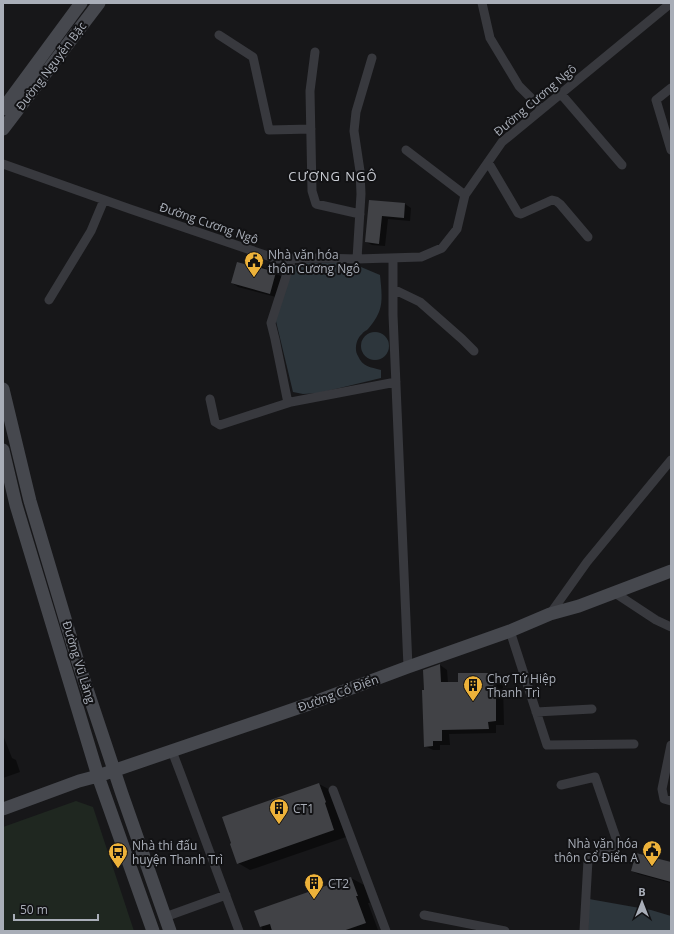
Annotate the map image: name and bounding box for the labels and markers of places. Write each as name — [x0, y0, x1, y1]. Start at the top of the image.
place label: Nhà văn hóa thôn Cương Ngô — [268, 246, 360, 277]
public building icon: Nhà văn hóa thôn Cương Ngô — [243, 250, 265, 278]
place label: Chợ Tứ Hiệp Thanh Trì — [487, 670, 556, 701]
building icon: Chợ Tứ Hiệp Thanh Trì — [462, 674, 484, 702]
building icon: CT1 — [268, 797, 290, 825]
place label: CT1 — [293, 800, 314, 817]
place label: Nhà văn hóa thôn Cổ Điển A — [554, 835, 638, 866]
place label: Nhà thi đấu huyện Thanh Trì — [132, 837, 223, 868]
public building icon: Nhà văn hóa thôn Cổ Điển A — [641, 839, 663, 867]
bus stop icon: Nhà thi đấu huyện Thanh Trì — [107, 841, 129, 869]
building icon: CT2 — [303, 872, 325, 900]
place label: CT2 — [328, 875, 349, 892]

